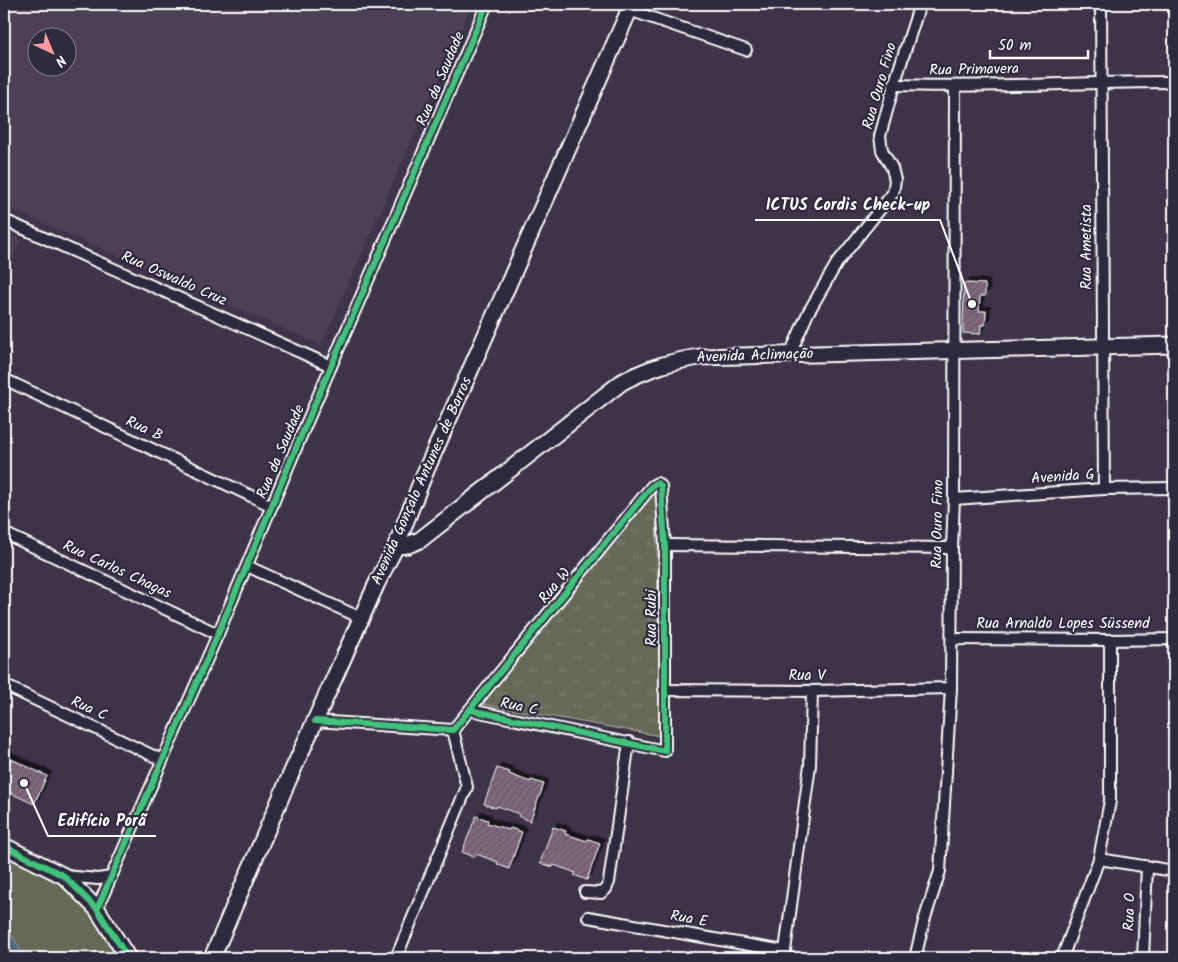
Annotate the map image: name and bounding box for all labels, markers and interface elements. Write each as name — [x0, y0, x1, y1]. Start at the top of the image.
north arrow — [28, 28, 78, 78]
street label: Rua da Saudade — [410, 28, 472, 130]
scale bar — [990, 28, 1088, 60]
text: 50 m — [998, 34, 1032, 58]
street label: Rua Ouro Fino — [856, 40, 904, 132]
text: N — [49, 50, 71, 72]
street label: Rua Primavera — [929, 57, 1019, 83]
callout: ICTUS Cordis Check-up — [755, 189, 940, 220]
text: ICTUS Cordis Check-up — [766, 193, 931, 218]
street label: Rua Ametista — [1075, 204, 1099, 290]
street label: Rua Oswaldo Cruz — [117, 245, 231, 313]
street label: Avenida Aclimação — [696, 342, 814, 370]
street label: Avenida Gonçalo Antunes de Barros — [365, 372, 479, 589]
street label: Rua da Saudade — [250, 401, 312, 503]
street label: Rua B — [121, 410, 167, 448]
street label: Avenida G — [1031, 463, 1095, 491]
street label: Rua Ouro Fino — [925, 479, 951, 569]
street label: Rua Carlos Chagas — [59, 534, 176, 606]
street label: Rua W — [533, 562, 577, 609]
street label: Rua Rubi — [640, 588, 664, 646]
street label: Rua Arnaldo Lopes Süssend — [976, 612, 1150, 636]
street label: Rua V — [788, 664, 827, 688]
street label: Rua C — [67, 690, 111, 728]
street label: Rua C — [498, 691, 540, 723]
callout: Edifício Porã — [48, 805, 156, 836]
text: Edifício Porã — [58, 809, 148, 834]
street label: Rua O — [1117, 892, 1143, 932]
street label: Rua E — [668, 904, 711, 934]

